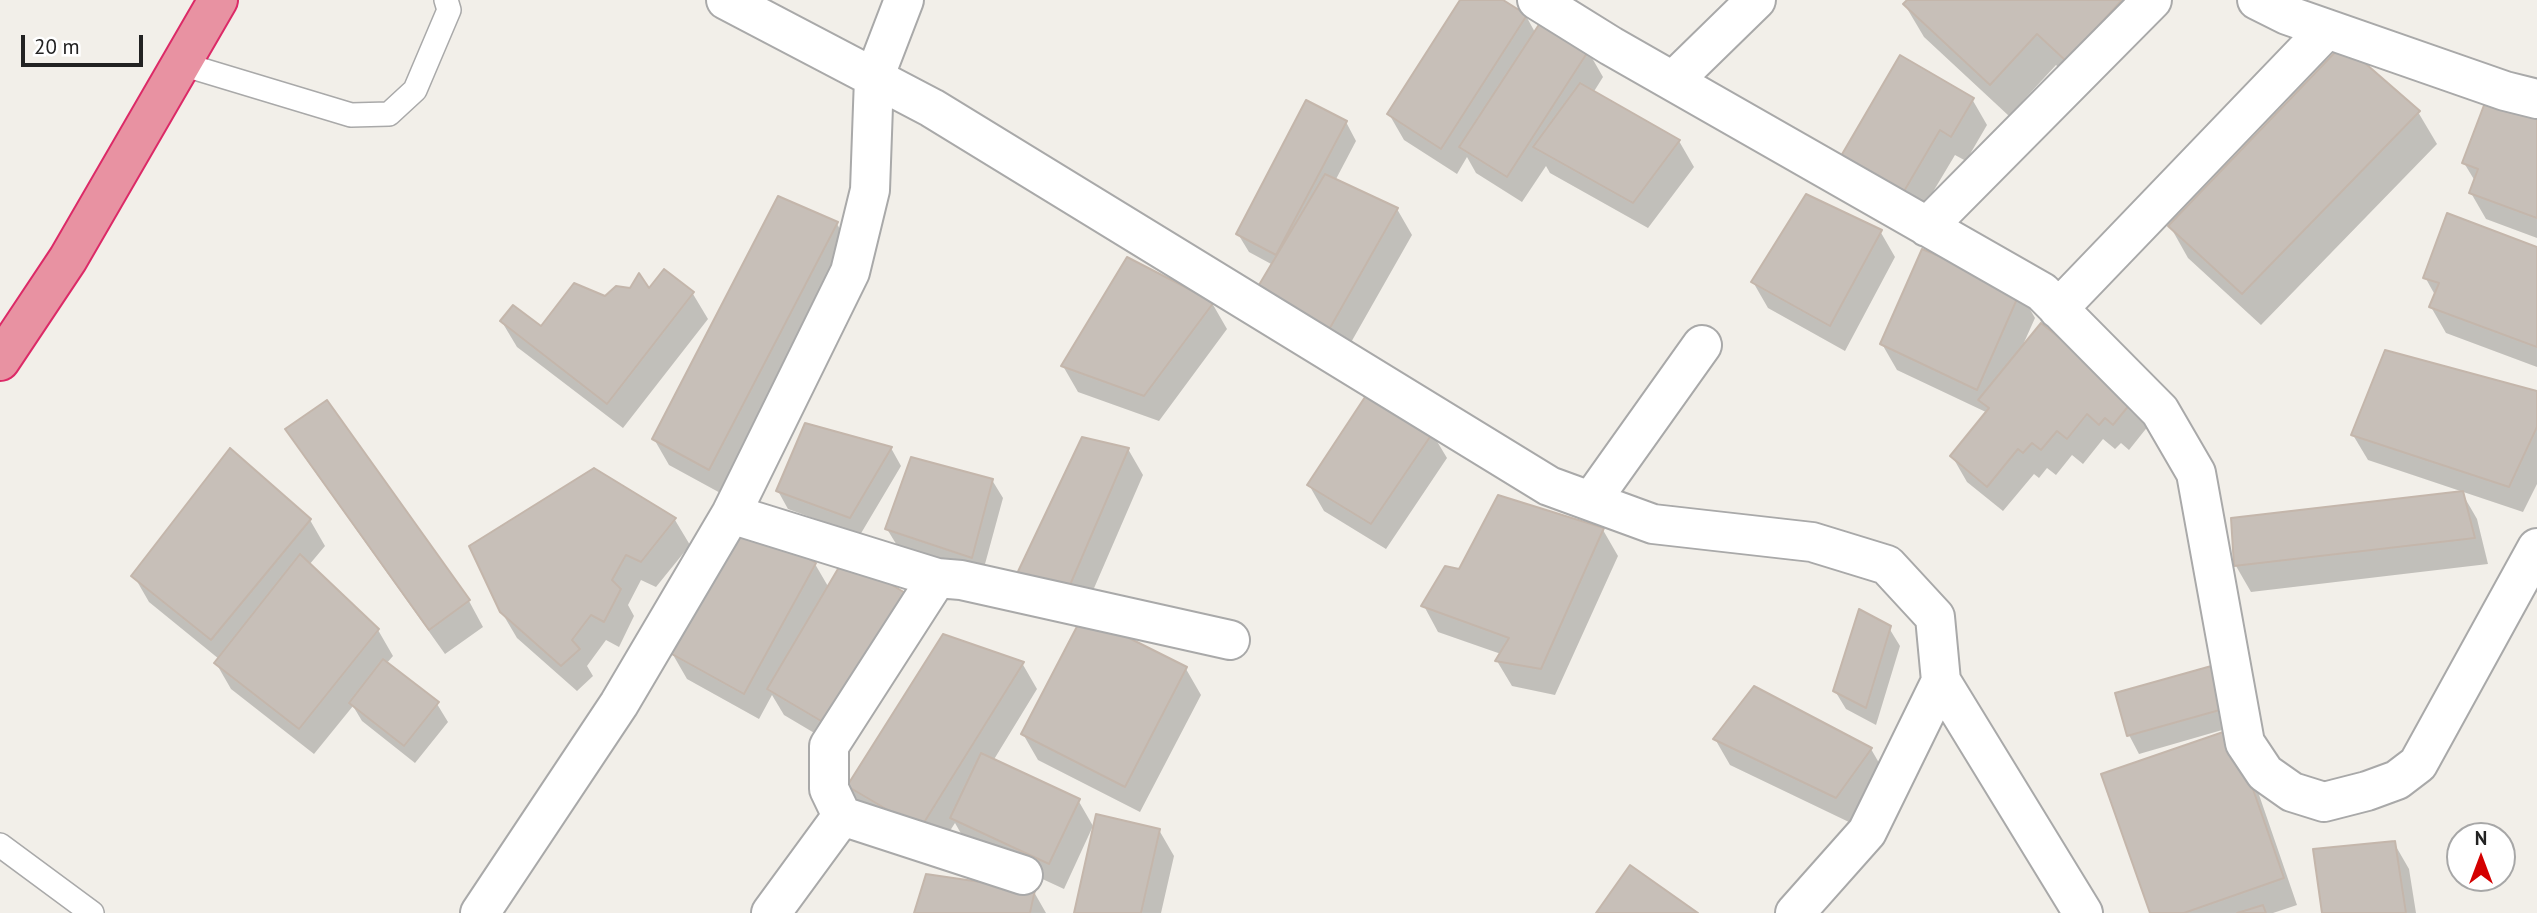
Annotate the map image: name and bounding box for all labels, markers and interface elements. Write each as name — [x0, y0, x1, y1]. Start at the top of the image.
scale bar — [24, 21, 147, 65]
text: 20 m — [34, 33, 80, 60]
north arrow — [2446, 822, 2516, 892]
text: N — [2475, 826, 2487, 850]

